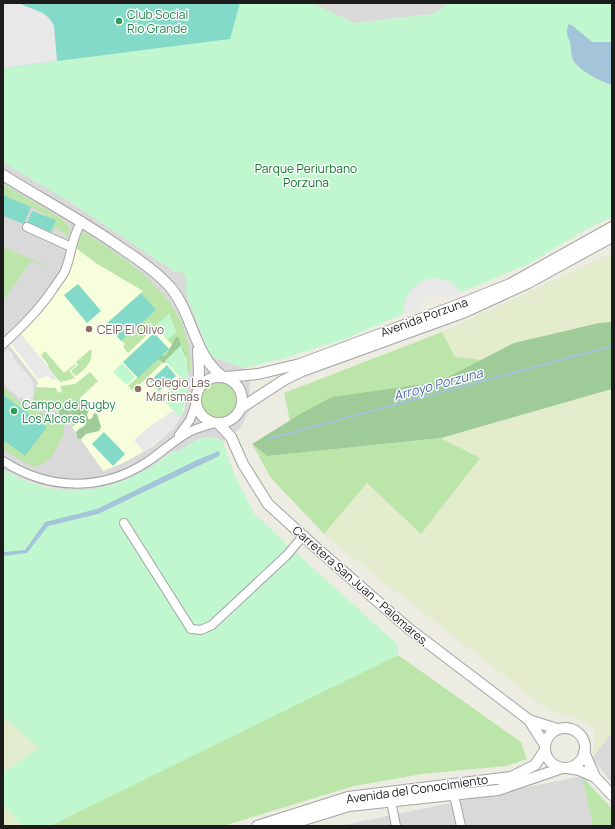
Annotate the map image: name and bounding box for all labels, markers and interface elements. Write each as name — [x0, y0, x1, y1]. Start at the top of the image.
place label: Club Social Rio Grande — [127, 6, 188, 37]
marker: Club Social Rio Grande — [114, 16, 124, 26]
park label: Parque Periurbano Porzuna — [255, 160, 357, 191]
street label: Avenida Porzuna — [378, 293, 470, 341]
place label: CEIP El Olivo — [97, 321, 164, 338]
marker: CEIP El Olivo — [84, 324, 94, 334]
water label: Arroyo Porzuna — [391, 363, 485, 405]
place label: Colegio Las Marismas — [146, 374, 210, 405]
marker: Colegio Las Marismas — [133, 384, 143, 394]
place label: Campo de Rugby Los Alcores — [22, 396, 116, 427]
marker: Campo de Rugby Los Alcores — [9, 406, 19, 416]
street label: Carretera San Juan - Palomares, — [289, 522, 433, 650]
street label: Avenida del Conocimiento — [345, 771, 489, 807]

